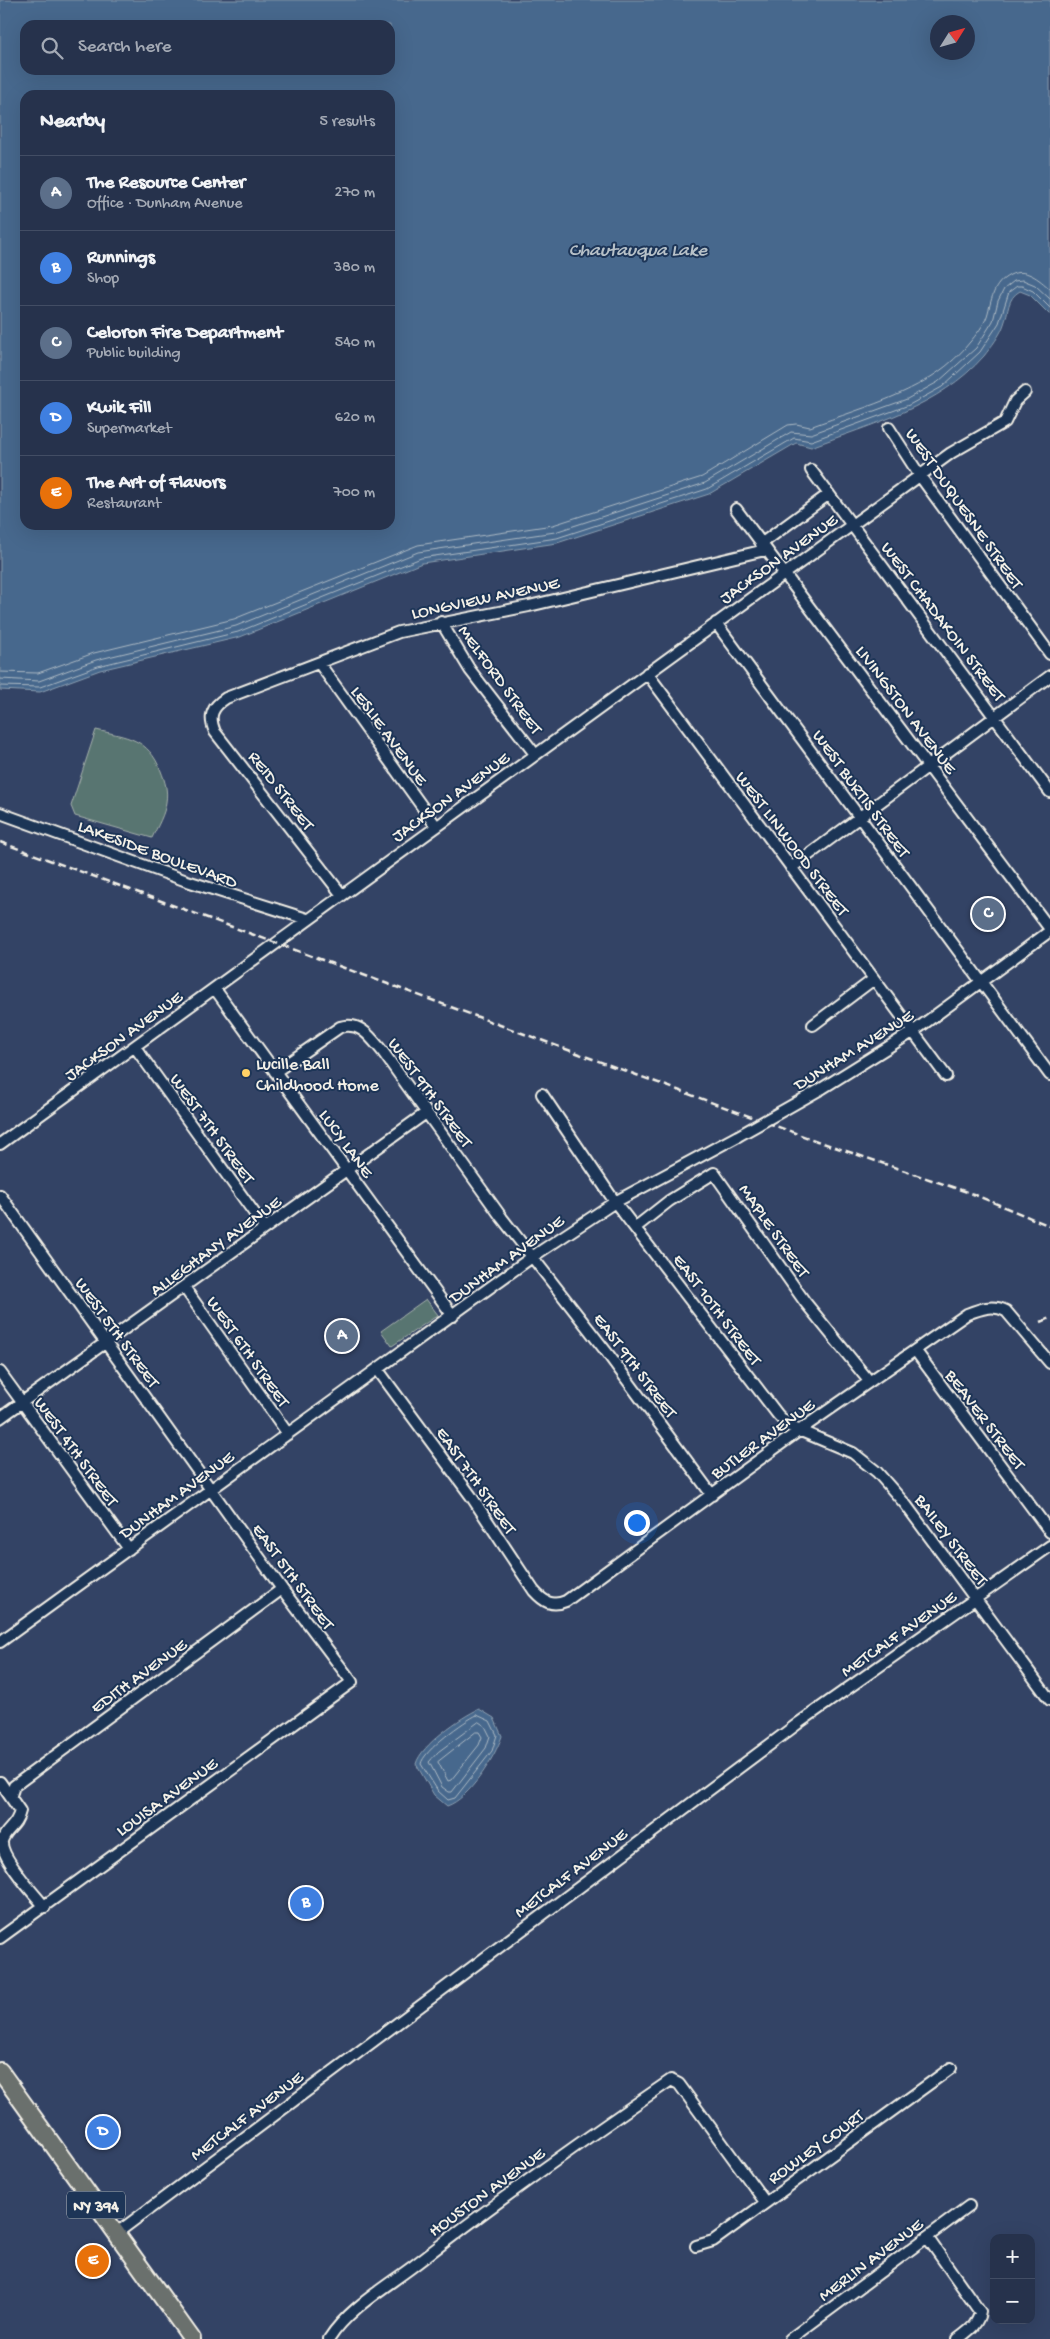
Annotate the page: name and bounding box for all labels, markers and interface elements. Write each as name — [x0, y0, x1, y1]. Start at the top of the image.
north arrow — [930, 15, 975, 60]
search box — [20, 20, 395, 75]
icon: search — [38, 34, 66, 62]
text: Search here — [78, 36, 172, 59]
text: Nearby — [40, 110, 105, 135]
text: 5 results — [320, 113, 375, 132]
text: The Resource Center — [87, 172, 245, 195]
text: A — [51, 184, 61, 203]
text: 270 m — [335, 184, 375, 203]
text: Office · Dunham Avenue — [87, 195, 242, 214]
water label: Chautauqua Lake — [569, 240, 708, 263]
text: Runnings — [87, 247, 155, 270]
text: B — [52, 259, 60, 278]
text: 380 m — [334, 259, 375, 278]
text: Shop — [87, 270, 119, 289]
text: Celoron Fire Department — [87, 322, 283, 345]
text: C — [52, 334, 60, 353]
text: 540 m — [335, 334, 375, 353]
text: Public building — [87, 345, 181, 364]
text: Kwik Fill — [87, 397, 152, 420]
text: D — [51, 409, 61, 428]
text: 620 m — [335, 409, 375, 428]
text: Supermarket — [87, 420, 172, 439]
street label: WEST DUQUESNE STREET — [899, 425, 1027, 595]
text: The Art of Flavors — [87, 472, 226, 495]
text: E — [51, 484, 61, 503]
text: 700 m — [333, 484, 375, 503]
text: Restaurant — [87, 495, 161, 514]
street label: JACKSON AVENUE — [717, 510, 843, 610]
street label: WEST CHADAKOIN STREET — [875, 539, 1009, 707]
street label: LONGVIEW AVENUE — [410, 573, 562, 625]
street label: MELFORD STREET — [452, 622, 546, 740]
street label: LIVINGSTON AVENUE — [850, 642, 961, 780]
street label: LESLIE AVENUE — [345, 683, 432, 791]
street label: WEST BURTIS STREET — [807, 726, 914, 863]
street label: REID STREET — [243, 748, 318, 836]
street label: JACKSON AVENUE — [389, 748, 515, 848]
street label: WEST LINWOOD STREET — [730, 768, 853, 922]
street label: LAKESIDE BOULEVARD — [75, 817, 240, 894]
pin: C — [972, 895, 1004, 933]
street label: JACKSON AVENUE — [62, 987, 188, 1087]
street label: DUNHAM AVENUE — [790, 1006, 919, 1097]
street label: WEST 9TH STREET — [382, 1034, 476, 1153]
place label: Lucille Ball Childhood Home — [256, 1055, 379, 1097]
marker: Lucille Ball Childhood Home — [240, 1067, 252, 1079]
street label: WEST 7TH STREET — [164, 1070, 259, 1189]
street label: LUCY LANE — [313, 1106, 377, 1183]
street label: MAPLE STREET — [733, 1181, 813, 1283]
street label: ALLEGHANY AVENUE — [147, 1192, 287, 1302]
street label: DUNHAM AVENUE — [445, 1211, 570, 1309]
street label: EAST 10TH STREET — [667, 1251, 765, 1371]
street label: WEST 5TH STREET — [69, 1274, 164, 1394]
street label: WEST 6TH STREET — [201, 1293, 294, 1413]
street label: EAST 9TH STREET — [588, 1310, 681, 1424]
pin: A — [326, 1317, 358, 1355]
street label: BEAVER STREET — [939, 1365, 1029, 1476]
street label: WEST 4TH STREET — [28, 1394, 122, 1512]
street label: BUTLER AVENUE — [707, 1395, 820, 1485]
street label: EAST 7TH STREET — [430, 1424, 520, 1540]
street label: DUNHAM AVENUE — [115, 1447, 240, 1545]
street label: BAILEY STREET — [908, 1490, 992, 1591]
your location — [624, 1510, 650, 1536]
street label: EAST 5TH STREET — [246, 1520, 338, 1636]
street label: METCALF AVENUE — [838, 1587, 962, 1683]
street label: EDITH AVENUE — [87, 1635, 192, 1719]
street label: LOUISA AVENUE — [113, 1754, 223, 1842]
street label: METCALF AVENUE — [511, 1824, 633, 1923]
pin: B — [290, 1884, 322, 1922]
street label: METCALF AVENUE — [187, 2067, 309, 2166]
street label: ROWLEY COURT — [764, 2106, 869, 2190]
pin: D — [87, 2113, 119, 2151]
street label: HOUSTON AVENUE — [425, 2143, 550, 2242]
road number: NY 394 — [67, 2192, 125, 2218]
street label: MERLIN AVENUE — [815, 2214, 928, 2307]
map controls — [990, 2234, 1035, 2324]
button: + — [990, 2234, 1035, 2279]
pin: E — [77, 2242, 109, 2280]
button: − — [990, 2279, 1035, 2324]

